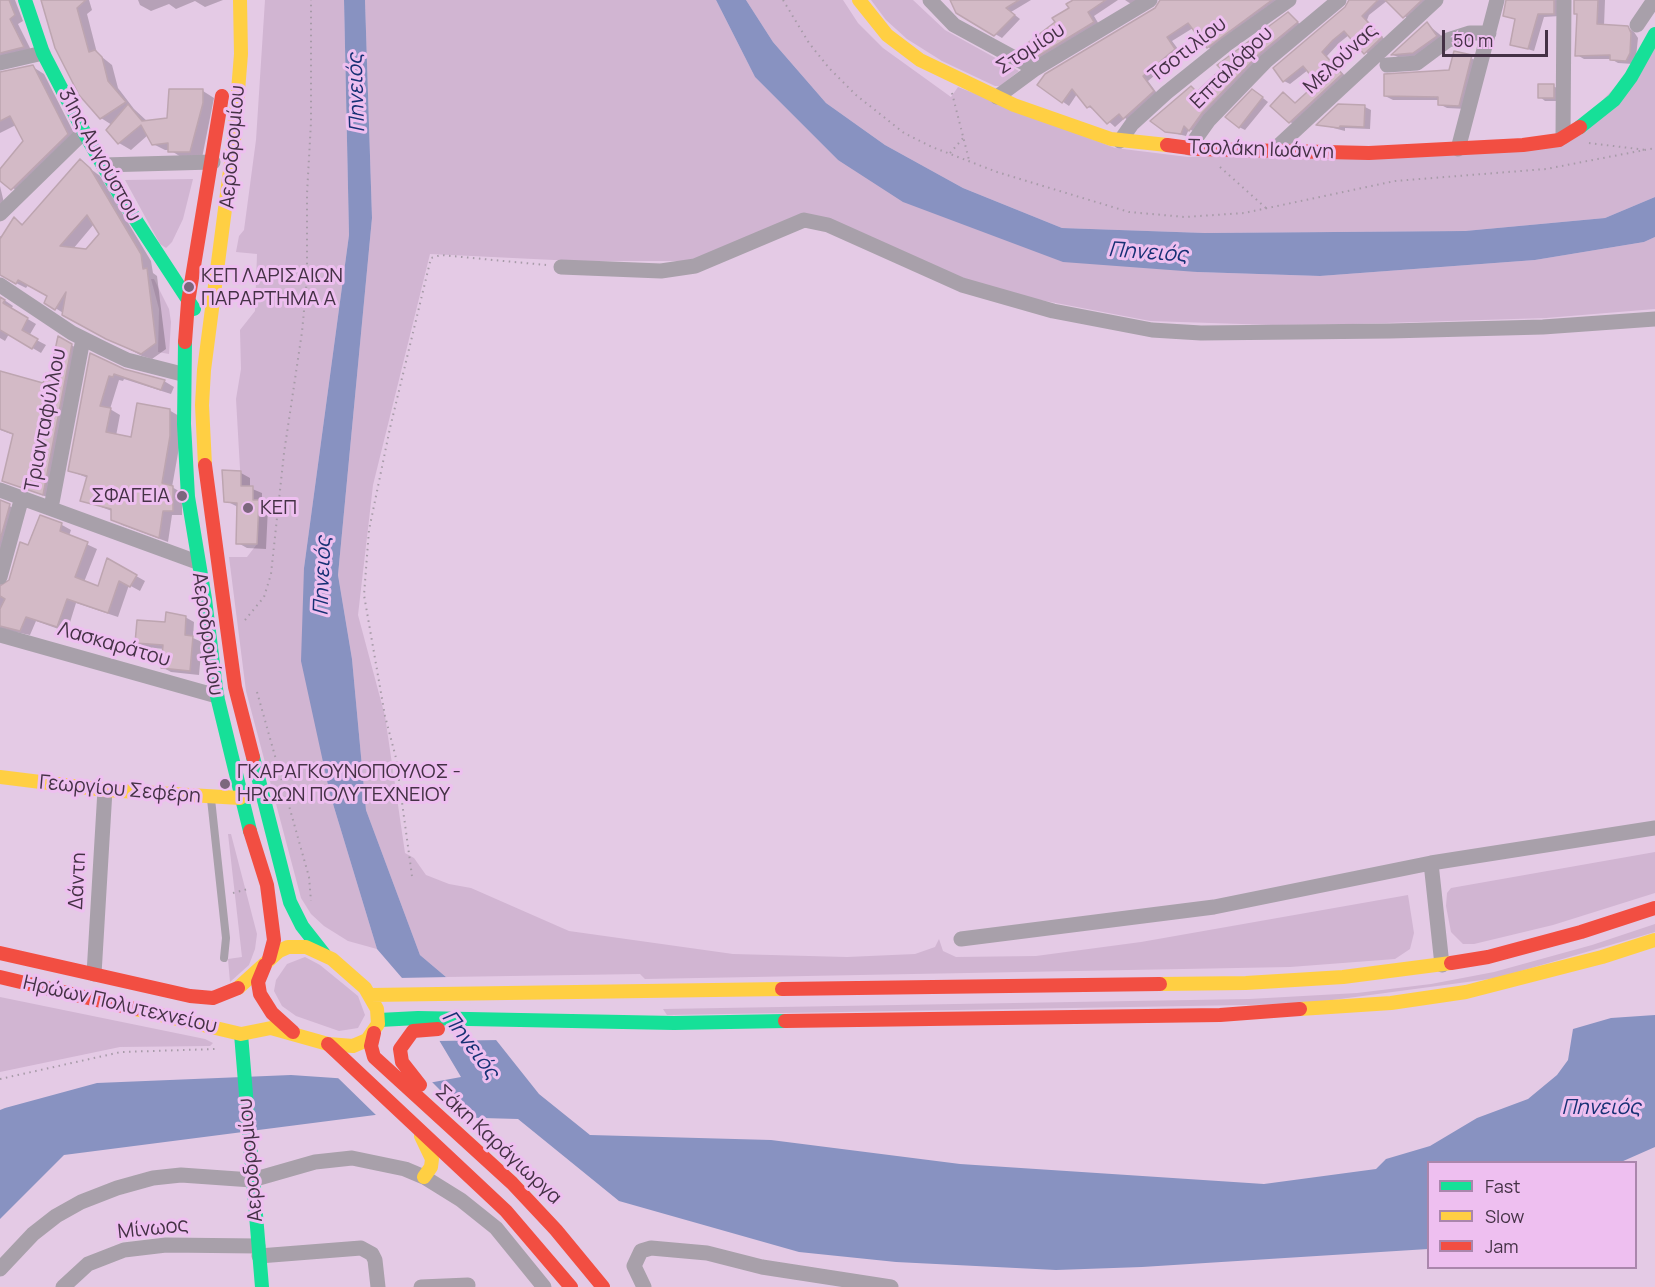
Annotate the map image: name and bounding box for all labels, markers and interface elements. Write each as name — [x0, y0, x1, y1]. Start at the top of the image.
street label: Τσοτιλίου — [1144, 12, 1232, 88]
street label: Στομίου — [992, 18, 1070, 80]
scale bar — [1445, 18, 1552, 56]
street label: Μελούνας — [1299, 19, 1383, 99]
street label: Επταλόφου — [1186, 22, 1278, 114]
text: 50 m — [1453, 28, 1493, 52]
water label: Πηνειός — [343, 53, 371, 133]
street label: 31ης Αυγούστου — [53, 84, 145, 226]
street label: Αεροδρομίου — [216, 84, 250, 210]
street label: Τσολάκη Ιωάννη — [1188, 135, 1334, 165]
water label: Πηνειός — [1108, 238, 1188, 268]
place label: ΚΕΠ ΛΑΡΙΣΑΙΩΝ ΠΑΡΑΡΤΗΜΑ A — [201, 264, 343, 311]
marker: ΚΕΠ ΛΑΡΙΣΑΙΩΝ ΠΑΡΑΡΤΗΜΑ A — [182, 280, 196, 294]
street label: Τριανταφύλλου — [20, 346, 72, 494]
place label: ΣΦΑΓΕΙΑ — [91, 484, 170, 508]
marker: ΣΦΑΓΕΙΑ — [175, 489, 189, 503]
place label: ΚΕΠ — [260, 496, 297, 520]
marker: ΚΕΠ — [241, 501, 255, 515]
water label: Πηνειός — [309, 536, 337, 616]
street label: Αεροδρομίου — [186, 571, 228, 697]
street label: Λασκαράτου — [55, 618, 173, 672]
place label: ΓΚΑΡΑΓΚΟΥΝΟΠΟΥΛΟΣ - ΗΡΩΩΝ ΠΟΛΥΤΕΧΝΕΙΟΥ — [237, 760, 461, 807]
street label: Γεωργίου Σεφέρη — [38, 771, 202, 809]
marker: ΓΚΑΡΑΓΚΟΥΝΟΠΟΥΛΟΣ - ΗΡΩΩΝ ΠΟΛΥΤΕΧΝΕΙΟΥ — [218, 777, 232, 791]
street label: Δάντη — [65, 852, 91, 910]
street label: Ηρώων Πολυτεχνείου — [21, 971, 219, 1039]
water label: Πηνειός — [436, 1006, 504, 1084]
street label: Σάκη Καράγιωργα — [430, 1080, 566, 1210]
water label: Πηνειός — [1561, 1095, 1641, 1121]
street label: Αεροδρομίου — [234, 1097, 268, 1223]
legend — [1427, 1161, 1637, 1269]
text: Fast — [1485, 1174, 1520, 1198]
text: Slow — [1485, 1204, 1524, 1228]
street label: Μίνωος — [116, 1213, 190, 1245]
text: Jam — [1485, 1234, 1519, 1258]

